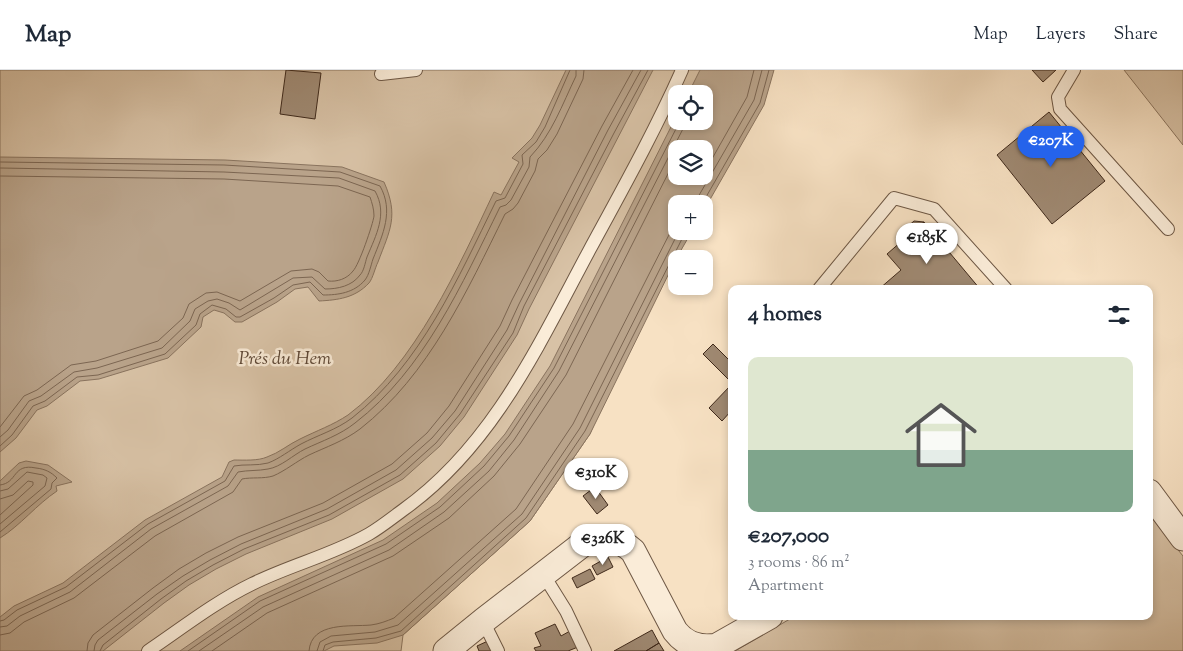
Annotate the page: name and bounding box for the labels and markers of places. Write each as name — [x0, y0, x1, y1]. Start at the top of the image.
pin: €207K — [1016, 126, 1086, 168]
pin: €185K — [892, 222, 962, 265]
pin: €310K — [561, 458, 631, 500]
pin: €326K — [568, 524, 638, 566]

